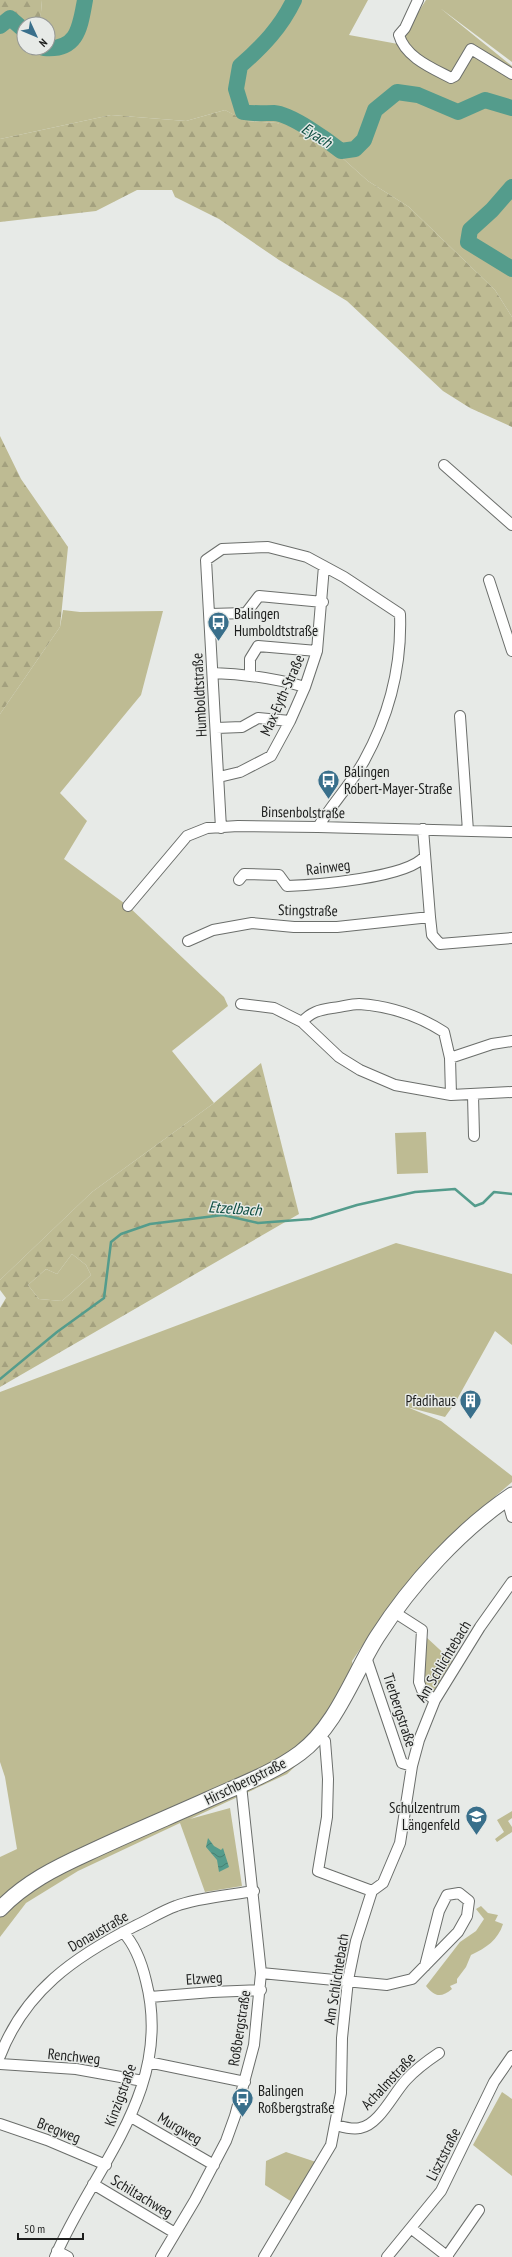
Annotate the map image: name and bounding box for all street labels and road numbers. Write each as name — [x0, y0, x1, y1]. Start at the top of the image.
street label: Max-Eyth-Straße — [256, 651, 308, 739]
street label: Humboldtstraße — [187, 652, 211, 738]
street label: Binsenbolstraße — [261, 802, 345, 822]
street label: Rainweg — [305, 855, 351, 879]
street label: Stingstraße — [278, 900, 338, 920]
street label: Am Schlichtebach — [411, 1617, 475, 1705]
street label: Tierbergstraße — [379, 1671, 421, 1749]
street label: Hirschbergstraße — [201, 1753, 289, 1809]
street label: Donaustraße — [65, 1906, 131, 1956]
street label: Am Schlichtebach — [319, 1932, 353, 2026]
street label: Elzweg — [185, 1967, 223, 1989]
street label: Roßbergstraße — [224, 1989, 254, 2067]
street label: Renchweg — [47, 2044, 101, 2068]
street label: Achalmstraße — [357, 2049, 419, 2113]
street label: Kinzigstraße — [100, 2061, 140, 2129]
street label: Murgweg — [154, 2108, 206, 2148]
street label: Bregweg — [35, 2113, 83, 2147]
street label: Lisztstraße — [422, 2124, 464, 2184]
street label: Schiltachweg — [108, 2170, 176, 2222]

